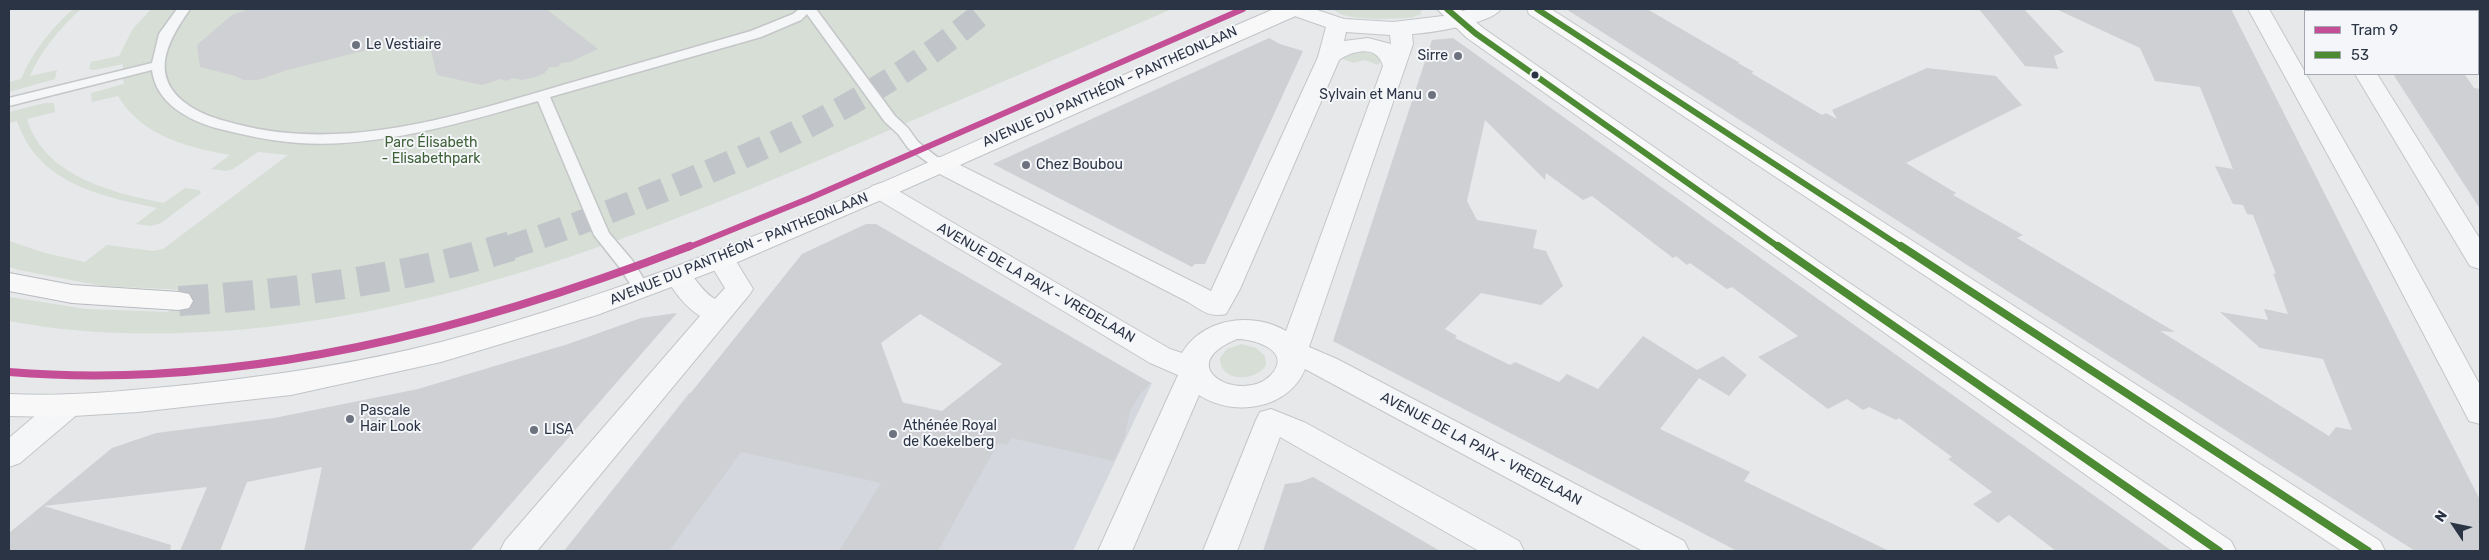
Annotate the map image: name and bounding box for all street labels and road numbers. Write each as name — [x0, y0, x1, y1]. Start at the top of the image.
street label: AVENUE DU PANTHÉON - PANTHEONLAAN — [980, 23, 1240, 151]
street label: AVENUE DU PANTHÉON - PANTHEONLAAN — [607, 189, 871, 309]
street label: AVENUE DE LA PAIX - VREDELAAN — [934, 219, 1138, 347]
street label: AVENUE DE LA PAIX - VREDELAAN — [1378, 389, 1584, 509]

